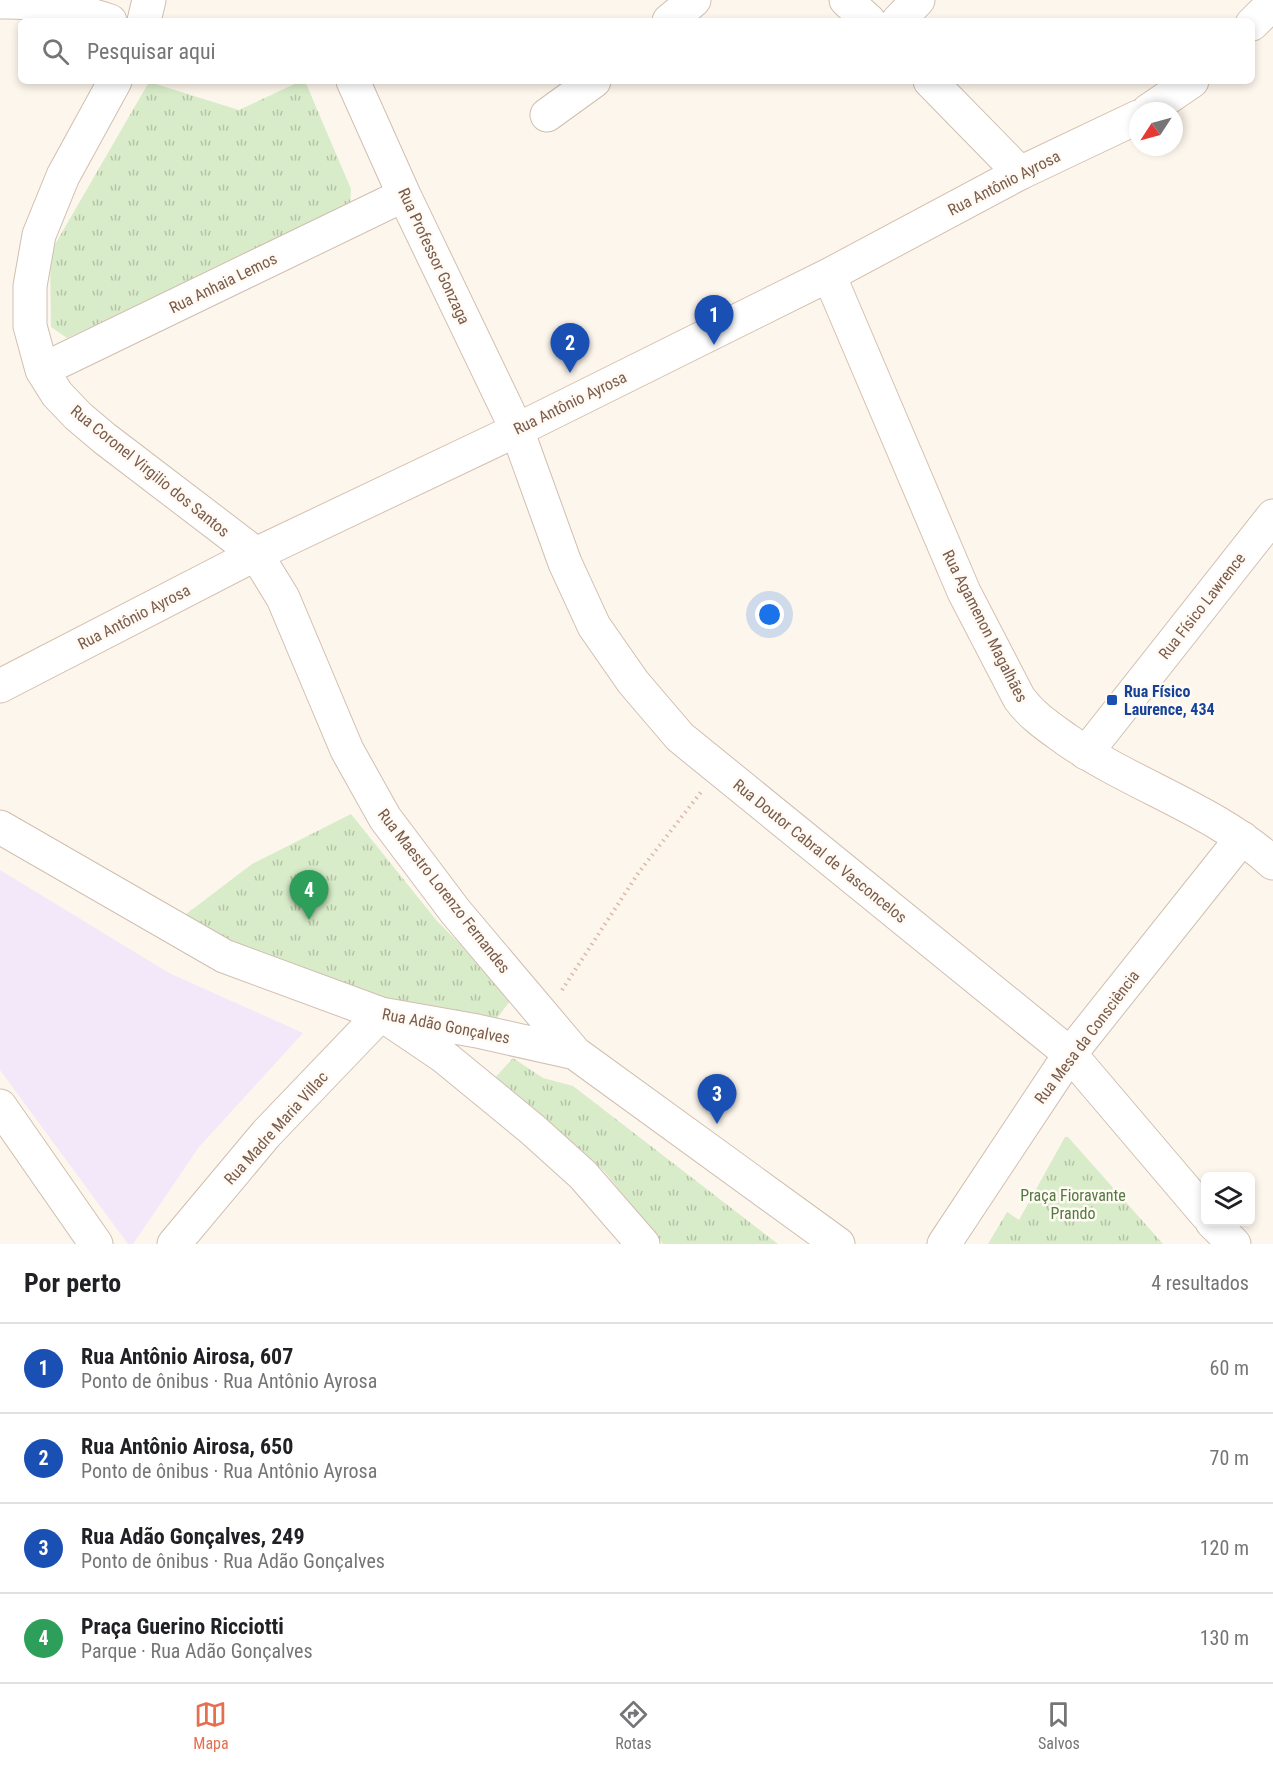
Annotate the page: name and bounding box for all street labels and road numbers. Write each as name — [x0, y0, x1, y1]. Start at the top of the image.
street label: Rua Antônio Ayrosa — [945, 147, 1063, 219]
street label: Rua Professor Gonzaga — [394, 185, 474, 327]
street label: Rua Anhaia Lemos — [166, 249, 280, 317]
street label: Rua Antônio Ayrosa — [510, 367, 630, 439]
street label: Rua Coronel Virgilio dos Santos — [67, 401, 233, 541]
street label: Rua Agamenon Magalhães — [938, 547, 1032, 705]
street label: Rua Físico Lawrence — [1155, 549, 1249, 663]
street label: Rua Antônio Ayrosa — [75, 581, 193, 653]
street label: Rua Doutor Cabral de Vasconcelos — [729, 775, 911, 927]
street label: Rua Maestro Lorenzo Fernandes — [374, 805, 514, 977]
street label: Rua Mesa da Consciência — [1031, 966, 1143, 1108]
street label: Rua Adão Gonçalves — [381, 1004, 511, 1048]
street label: Rua Madre Maria Villac — [220, 1067, 332, 1189]

